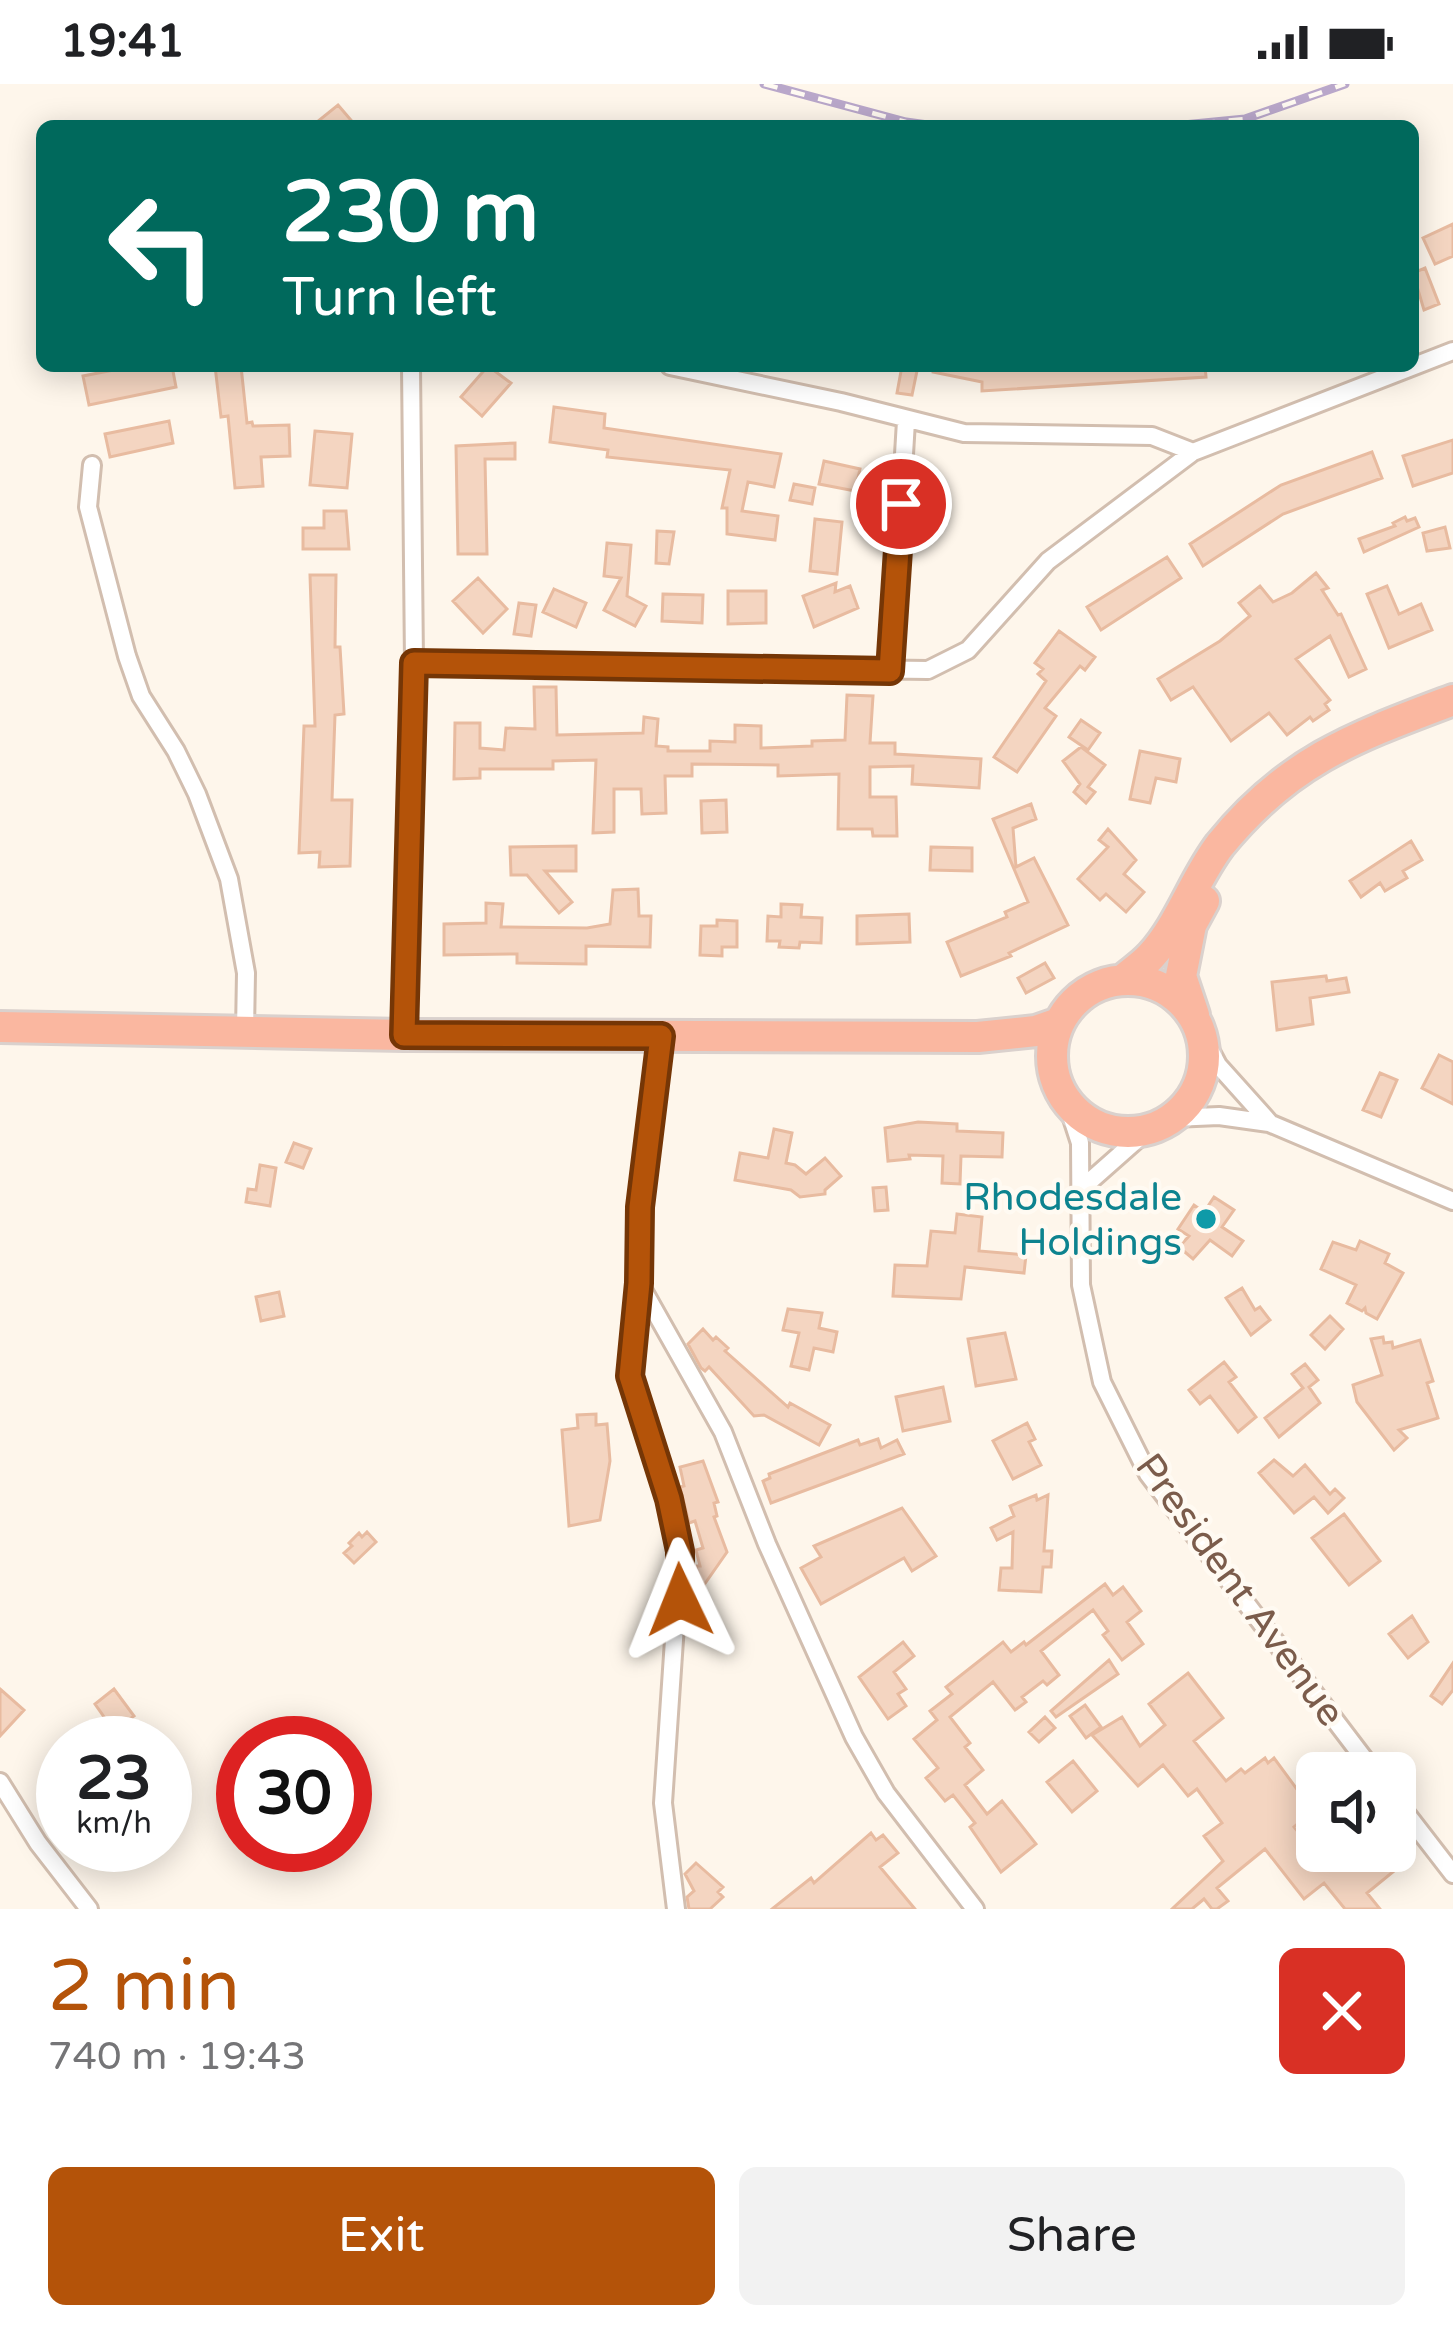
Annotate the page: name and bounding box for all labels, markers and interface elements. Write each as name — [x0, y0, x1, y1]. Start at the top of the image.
text: 19:41 — [60, 15, 185, 69]
text: 230 m — [282, 163, 539, 264]
icon: left — [84, 168, 240, 324]
text: Turn left — [282, 265, 497, 330]
pin — [850, 453, 952, 555]
icon: arrive — [868, 471, 934, 537]
place label: Rhodesdale Holdings — [963, 1174, 1182, 1266]
marker: Rhodesdale Holdings — [1193, 1206, 1219, 1232]
street label: President Avenue — [1125, 1445, 1355, 1735]
position arrow — [617, 1537, 743, 1663]
speed limit sign: 30 — [216, 1716, 372, 1872]
text: 23 — [76, 1743, 152, 1815]
map controls — [1296, 1752, 1416, 1872]
button: sound — [1296, 1752, 1416, 1872]
text: km/h — [76, 1805, 152, 1842]
text: 2 min — [48, 1944, 240, 2031]
button: close — [1279, 1948, 1405, 2074]
text: 740 m · 19:43 — [48, 2033, 306, 2080]
button: Exit — [48, 2167, 715, 2305]
button: Share — [739, 2167, 1405, 2305]

